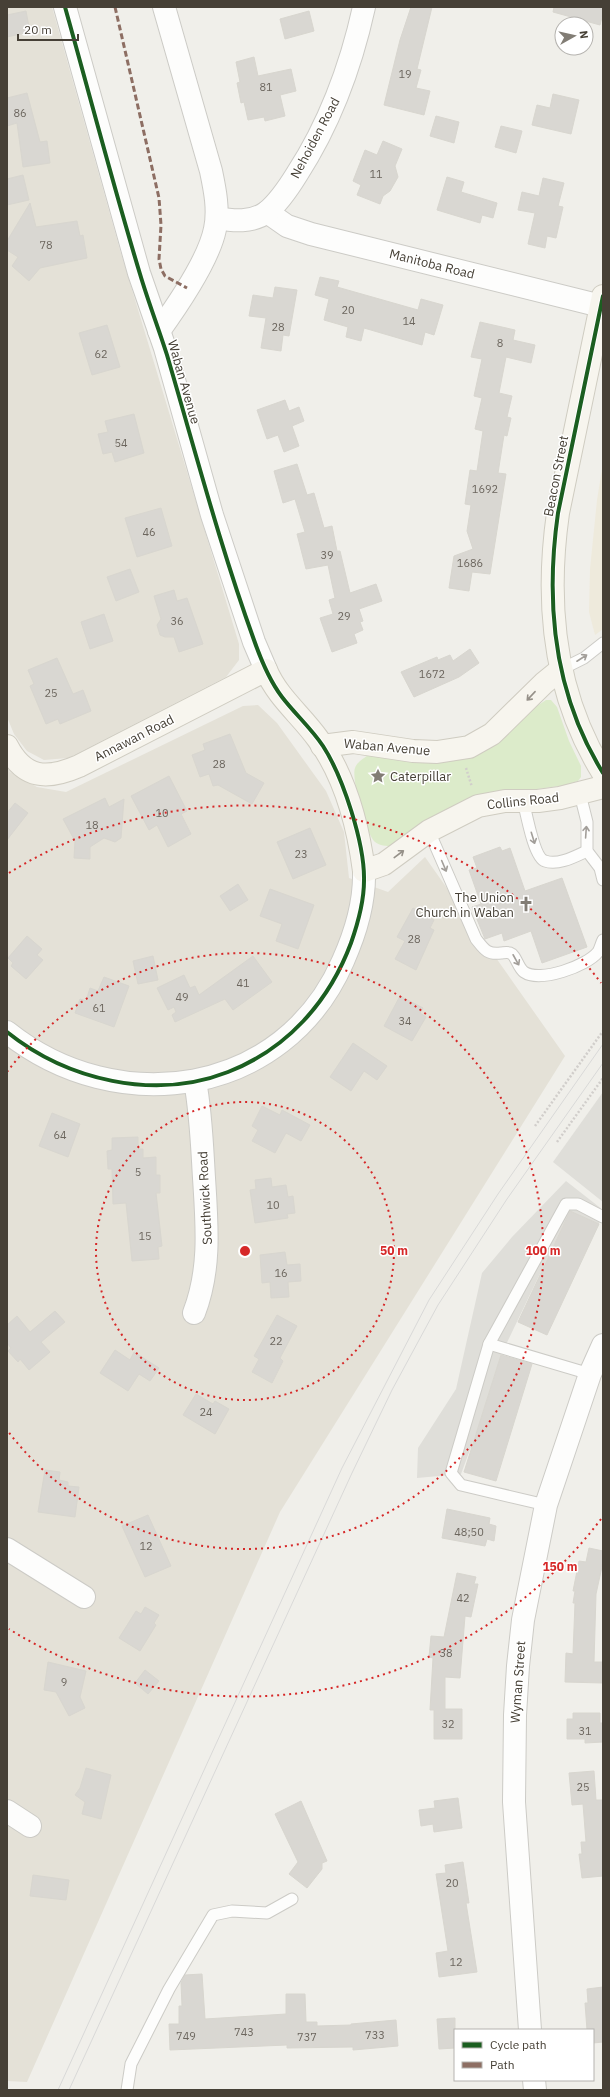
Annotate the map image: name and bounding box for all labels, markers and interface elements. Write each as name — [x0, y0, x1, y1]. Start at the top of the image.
scale bar — [18, 16, 78, 42]
north arrow — [554, 16, 594, 56]
text: 20 m — [24, 22, 52, 37]
text: N — [576, 30, 591, 40]
house number: 19 — [398, 67, 412, 81]
house number: 81 — [259, 80, 273, 94]
street label: Nehoiden Road — [287, 95, 343, 181]
house number: 86 — [13, 106, 27, 120]
house number: 11 — [369, 167, 383, 181]
house number: 78 — [39, 238, 53, 252]
street label: Manitoba Road — [388, 245, 476, 283]
house number: 20 — [341, 303, 355, 317]
house number: 14 — [402, 314, 416, 328]
house number: 28 — [271, 320, 285, 334]
house number: 8 — [497, 336, 503, 350]
street label: Waban Avenue — [164, 338, 204, 426]
house number: 62 — [94, 347, 108, 361]
street label: Beacon Street — [540, 434, 572, 518]
house number: 54 — [114, 436, 128, 450]
house number: 1692 — [472, 482, 498, 496]
house number: 46 — [142, 525, 156, 539]
house number: 39 — [320, 548, 334, 562]
house number: 1686 — [457, 556, 483, 570]
house number: 29 — [337, 609, 351, 623]
house number: 36 — [170, 614, 184, 628]
one-way arrow — [577, 654, 588, 662]
house number: 1672 — [419, 667, 445, 681]
house number: 25 — [44, 686, 58, 700]
one-way arrow — [526, 691, 536, 701]
street label: Annawan Road — [91, 711, 177, 765]
street label: Waban Avenue — [343, 735, 431, 759]
house number: 28 — [212, 757, 226, 771]
place icon: Caterpillar — [369, 767, 387, 785]
place label: Caterpillar — [390, 768, 451, 785]
street label: Collins Road — [486, 789, 560, 813]
house number: 10 — [155, 806, 169, 820]
house number: 18 — [85, 818, 99, 832]
one-way arrow — [583, 826, 590, 839]
one-way arrow — [530, 831, 537, 844]
house number: 23 — [294, 847, 308, 861]
one-way arrow — [393, 850, 404, 858]
one-way arrow — [441, 860, 448, 872]
place label: The Union Church in Waban — [415, 889, 514, 921]
church icon: The Union Church in Waban — [517, 895, 535, 913]
house number: 28 — [407, 932, 421, 946]
one-way arrow — [512, 954, 520, 966]
house number: 41 — [236, 976, 250, 990]
house number: 49 — [175, 990, 189, 1004]
house number: 61 — [92, 1001, 106, 1015]
house number: 34 — [398, 1014, 412, 1028]
house number: 64 — [53, 1128, 67, 1142]
street label: Southwick Road — [194, 1151, 216, 1245]
house number: 5 — [135, 1165, 141, 1179]
house number: 10 — [266, 1198, 280, 1212]
house number: 15 — [138, 1229, 152, 1243]
text: 50 m — [380, 1243, 408, 1258]
text: 100 m — [525, 1243, 561, 1258]
centre of rings — [238, 1244, 252, 1258]
house number: 16 — [274, 1266, 288, 1280]
house number: 22 — [269, 1334, 283, 1348]
house number: 24 — [199, 1405, 213, 1419]
house number: 48;50 — [454, 1525, 484, 1539]
house number: 12 — [139, 1539, 153, 1553]
text: 150 m — [542, 1559, 578, 1574]
house number: 42 — [456, 1591, 470, 1605]
street label: Wyman Street — [507, 1640, 529, 1724]
house number: 38 — [439, 1646, 453, 1660]
house number: 9 — [61, 1675, 67, 1689]
house number: 32 — [441, 1717, 455, 1731]
house number: 31 — [578, 1724, 592, 1738]
house number: 25 — [576, 1780, 590, 1794]
house number: 20 — [445, 1876, 459, 1890]
house number: 12 — [449, 1955, 463, 1969]
house number: 743 — [234, 2025, 254, 2039]
house number: 733 — [365, 2028, 385, 2042]
house number: 749 — [176, 2029, 196, 2043]
legend — [454, 2029, 594, 2081]
house number: 737 — [297, 2030, 317, 2044]
text: Cycle path — [490, 2037, 547, 2052]
text: Path — [490, 2057, 515, 2072]

